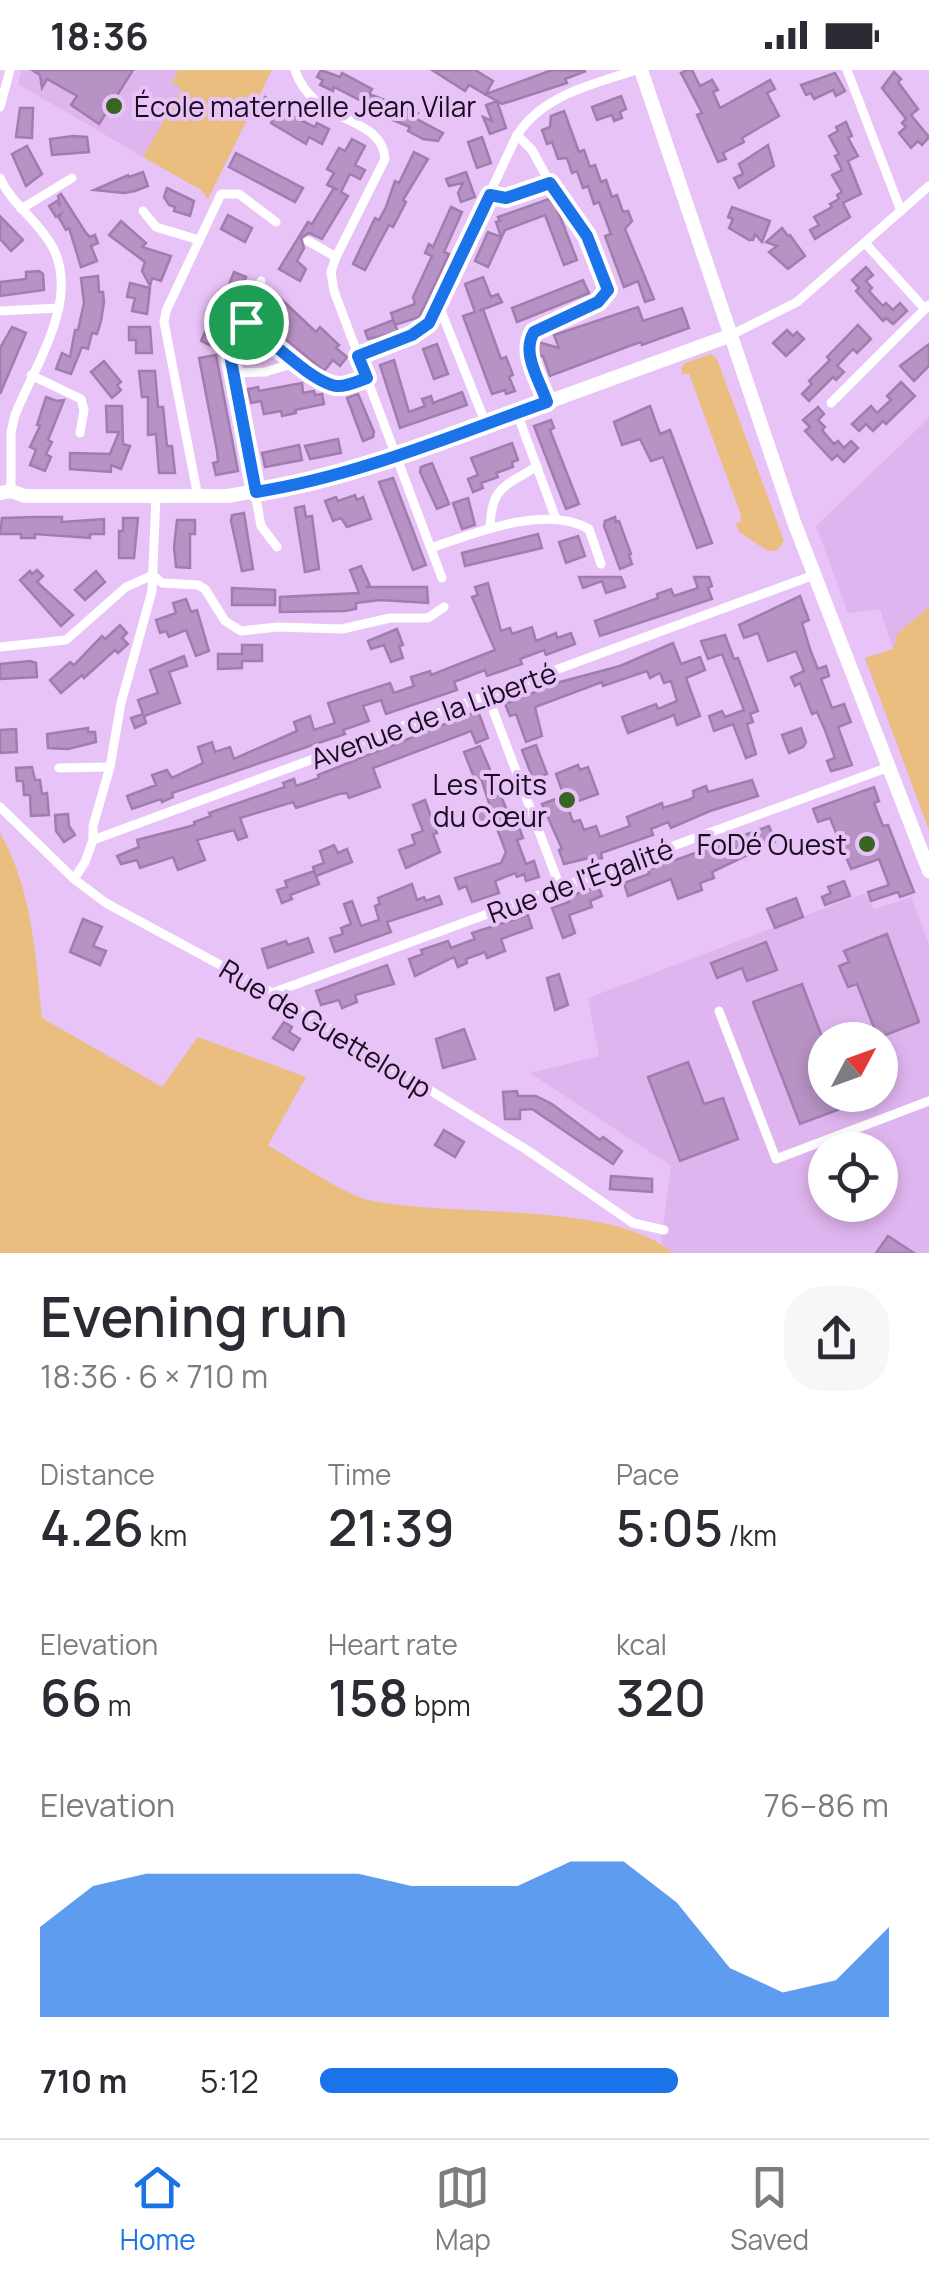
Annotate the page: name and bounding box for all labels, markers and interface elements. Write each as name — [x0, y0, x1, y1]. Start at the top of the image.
text: 18:36 — [50, 9, 149, 61]
place label: École maternelle Jean Vilar — [134, 87, 476, 125]
marker: École maternelle Jean Vilar — [103, 95, 125, 117]
pin — [204, 280, 289, 365]
icon: arrive — [219, 295, 274, 350]
street label: Avenue de la Liberté — [305, 653, 561, 777]
place label: Les Toits du Cœur — [433, 765, 547, 835]
marker: Les Toits du Cœur — [556, 789, 578, 811]
place label: FoDé Ouest — [697, 825, 847, 863]
street label: Rue de l'Égalité — [482, 829, 678, 931]
marker: FoDé Ouest — [856, 833, 878, 855]
street label: Rue de Guetteloup — [213, 950, 439, 1106]
north arrow — [808, 1022, 898, 1112]
map controls — [808, 1022, 898, 1222]
button: locate — [808, 1132, 898, 1222]
text: Evening run — [40, 1278, 348, 1354]
button: share — [784, 1286, 889, 1391]
text: 18:36 · 6 × 710 m — [40, 1354, 268, 1398]
text: Distance — [40, 1455, 155, 1493]
text: Time — [328, 1455, 391, 1493]
text: Pace — [616, 1455, 679, 1493]
text: 4.26 — [40, 1493, 144, 1561]
text: 21:39 — [328, 1493, 455, 1561]
text: 5:05 — [616, 1493, 723, 1561]
text: km — [144, 1516, 187, 1554]
text: /km — [723, 1516, 777, 1554]
text: Elevation — [40, 1625, 158, 1663]
text: Heart rate — [328, 1625, 458, 1663]
text: kcal — [616, 1625, 667, 1663]
text: 66 — [40, 1663, 102, 1731]
text: 158 — [328, 1663, 408, 1731]
text: 320 — [616, 1663, 706, 1731]
text: m — [102, 1686, 132, 1724]
text: bpm — [408, 1686, 471, 1724]
text: Elevation — [40, 1783, 175, 1827]
text: 76–86 m — [764, 1783, 889, 1827]
text: 710 m — [40, 2059, 127, 2103]
text: 5:12 — [200, 2059, 259, 2103]
tab: Home — [120, 2160, 196, 2258]
tab: Map — [435, 2160, 491, 2258]
tab: Saved — [730, 2160, 809, 2258]

